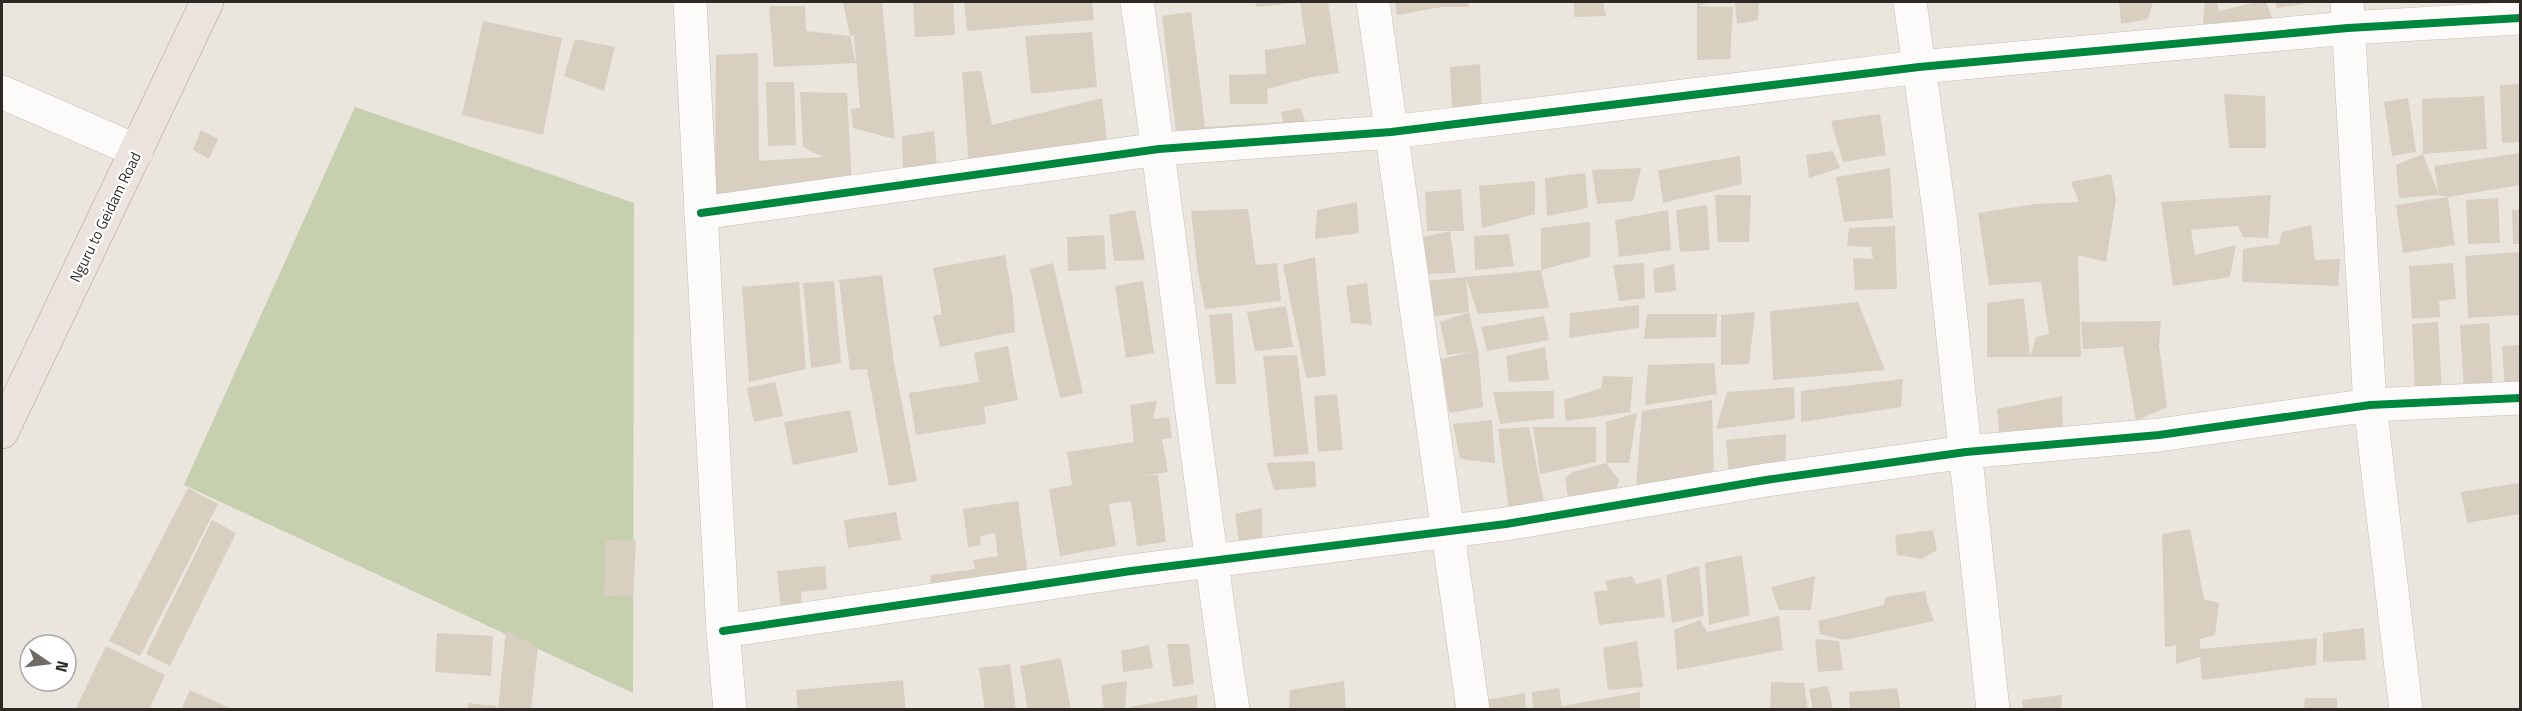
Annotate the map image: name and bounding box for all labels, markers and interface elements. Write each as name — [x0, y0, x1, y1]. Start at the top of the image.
street label: Nguru to Geidam Road — [63, 148, 147, 286]
north arrow — [18, 633, 78, 693]
text: N — [50, 658, 76, 675]

